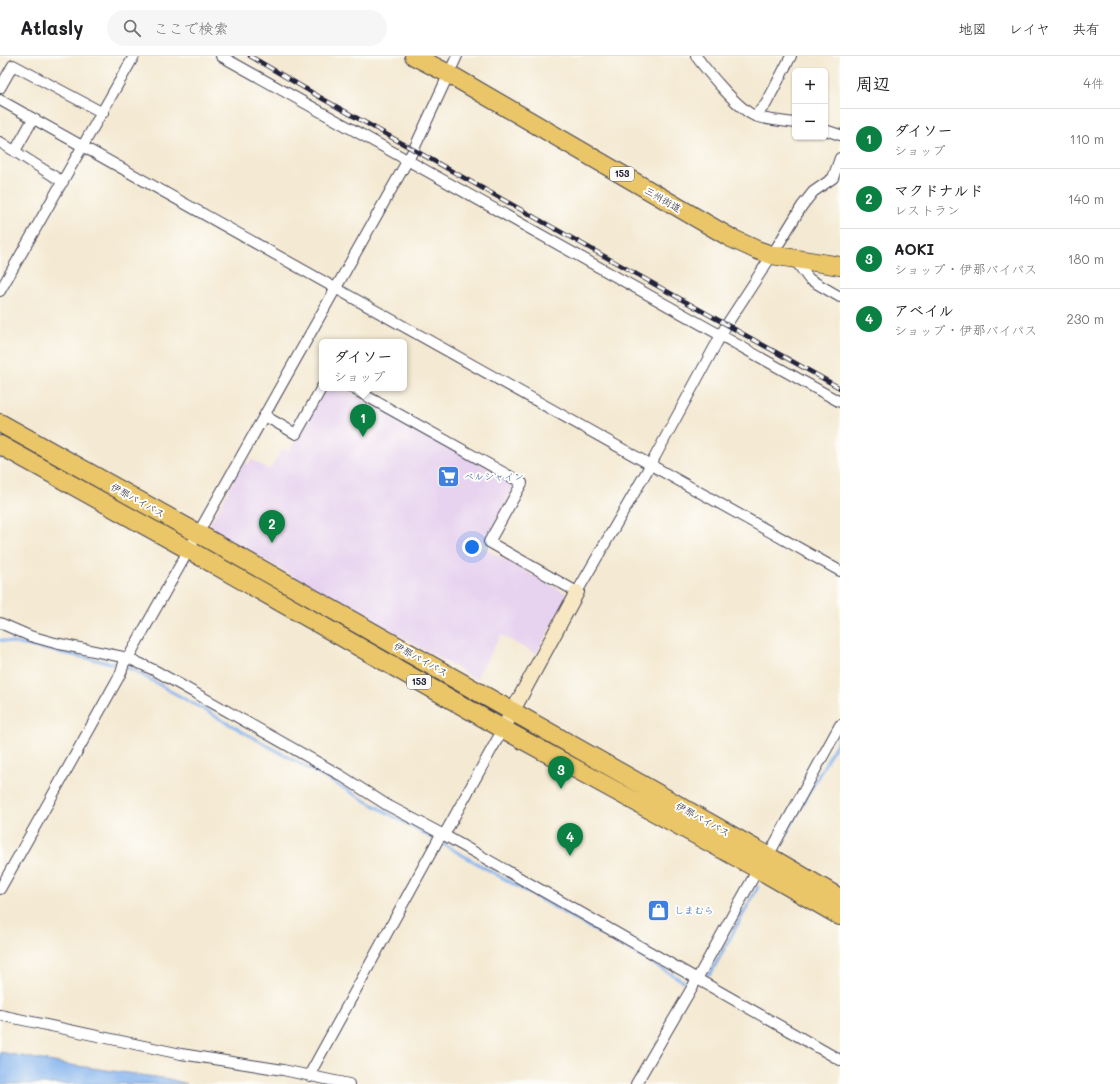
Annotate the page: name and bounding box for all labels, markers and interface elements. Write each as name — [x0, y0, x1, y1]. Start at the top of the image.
search box — [107, 10, 387, 46]
text: Atlasly — [20, 15, 83, 40]
icon: search — [121, 17, 143, 39]
text: ここで検索 — [153, 18, 229, 38]
text: 地図 — [959, 19, 987, 38]
text: レイヤ — [1009, 19, 1050, 38]
text: 共有 — [1072, 19, 1100, 38]
map controls — [792, 68, 828, 140]
button: + — [792, 68, 828, 104]
text: 周辺 — [856, 72, 890, 94]
text: 4件 — [1083, 74, 1104, 91]
button: − — [792, 104, 828, 140]
text: ダイソー — [894, 120, 953, 140]
text: 1 — [866, 130, 872, 147]
text: 110 m — [1070, 130, 1104, 147]
text: ショップ — [894, 141, 945, 158]
road number: 153 — [610, 167, 634, 181]
text: マクドナルド — [894, 180, 983, 200]
street label: 三州街道 — [642, 183, 684, 215]
text: 2 — [865, 190, 873, 207]
text: 140 m — [1068, 190, 1104, 207]
text: レストラン — [894, 201, 960, 218]
text: AOKI — [894, 239, 934, 259]
text: 3 — [865, 250, 873, 267]
text: 180 m — [1068, 250, 1104, 267]
text: ショップ · 伊那バイパス — [894, 260, 1037, 277]
text: アベイル — [894, 300, 953, 320]
text: 4 — [865, 310, 873, 327]
text: 230 m — [1067, 310, 1104, 327]
text: ショップ · 伊那バイパス — [894, 321, 1037, 338]
popup — [319, 339, 407, 391]
text: ダイソー — [334, 346, 392, 366]
text: ショップ — [334, 367, 385, 384]
pin: 1 — [350, 404, 376, 437]
supermarket icon: ベルシャイン — [435, 463, 461, 489]
place label: ベルシャイン — [464, 469, 524, 483]
street label: 伊那バイパス — [108, 479, 168, 521]
pin: 2 — [259, 510, 285, 543]
your location — [462, 537, 482, 557]
street label: 伊那バイパス — [391, 638, 451, 680]
road number: 153 — [407, 675, 431, 689]
pin: 3 — [548, 756, 574, 789]
street label: 伊那バイパス — [673, 798, 733, 840]
pin: 4 — [557, 823, 583, 856]
shop icon: しまむら — [646, 897, 672, 923]
place label: しまむら — [674, 903, 714, 917]

